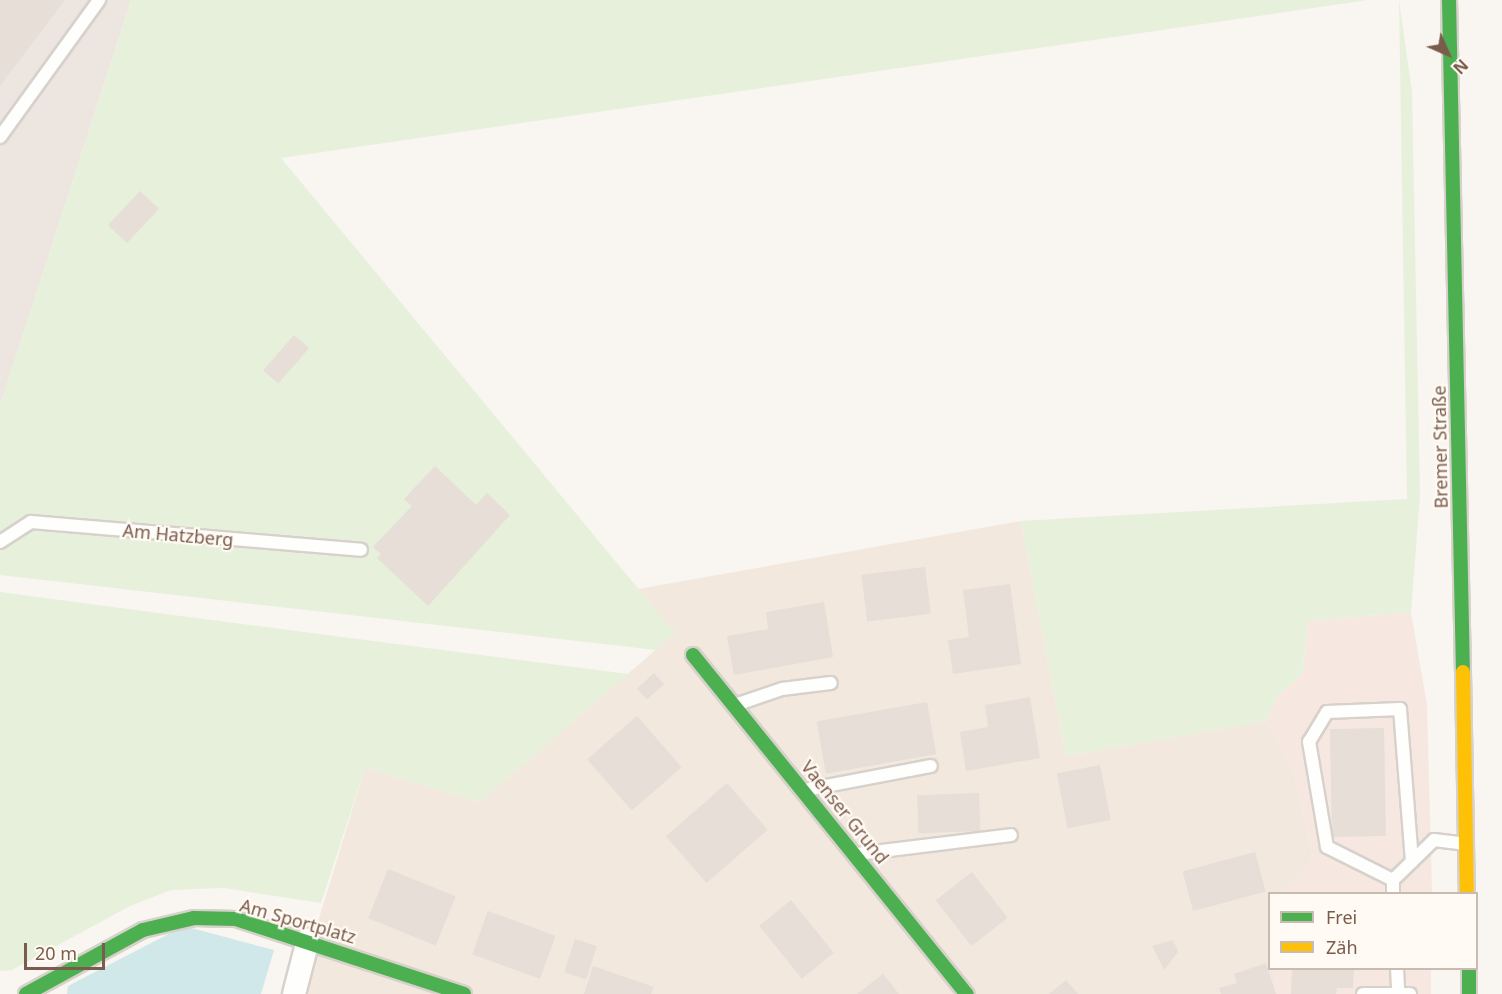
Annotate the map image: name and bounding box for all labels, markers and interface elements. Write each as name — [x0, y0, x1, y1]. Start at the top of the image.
north arrow — [1418, 24, 1478, 84]
text: N — [1448, 54, 1473, 79]
street label: Bremer Straße — [1428, 385, 1452, 509]
street label: Am Hatzberg — [122, 519, 234, 551]
street label: Vaenser Grund — [797, 756, 893, 868]
legend — [1268, 892, 1478, 970]
street label: Am Sportplatz — [238, 894, 358, 948]
text: Frei — [1326, 905, 1357, 929]
scale bar — [27, 931, 108, 969]
text: Zäh — [1326, 935, 1358, 959]
text: 20 m — [35, 941, 77, 965]

